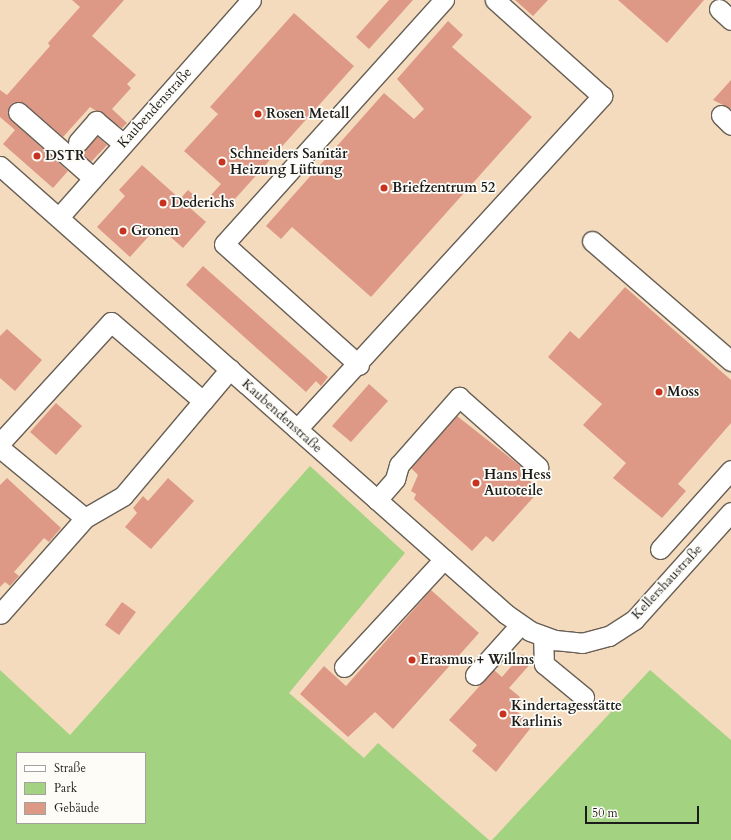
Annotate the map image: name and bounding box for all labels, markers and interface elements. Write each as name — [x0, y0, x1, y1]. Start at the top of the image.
street label: Kaubendenstraße — [114, 64, 196, 152]
place label: Rosen Metall — [266, 106, 349, 122]
marker: Rosen Metall — [253, 109, 263, 119]
place label: Schneiders Sanitär Heizung Lüftung — [230, 146, 348, 178]
place label: DSTR — [45, 148, 85, 164]
marker: DSTR — [32, 151, 42, 161]
marker: Schneiders Sanitär Heizung Lüftung — [217, 157, 227, 167]
place label: Briefzentrum 52 — [392, 180, 495, 196]
marker: Briefzentrum 52 — [379, 183, 389, 193]
place label: Dederichs — [171, 195, 234, 211]
marker: Dederichs — [158, 198, 168, 208]
place label: Gronen — [131, 223, 179, 239]
marker: Gronen — [118, 226, 128, 236]
street label: Kaubendenstraße — [238, 375, 326, 457]
place label: Moss — [667, 384, 699, 400]
marker: Moss — [654, 387, 664, 397]
place label: Hans Hess Autoteile — [484, 467, 551, 500]
marker: Hans Hess Autoteile — [471, 478, 481, 488]
street label: Kellershaustraße — [628, 541, 706, 623]
place label: Erasmus + Willms — [420, 652, 534, 668]
marker: Erasmus + Willms — [407, 655, 417, 665]
place label: Kindertagesstätte Karlinis — [511, 698, 622, 730]
marker: Kindertagesstätte Karlinis — [498, 709, 508, 719]
legend — [16, 752, 146, 824]
text: Straße — [54, 760, 86, 776]
text: Park — [54, 780, 77, 796]
scale bar — [587, 798, 701, 824]
text: Gebäude — [54, 800, 99, 816]
text: 50 m — [592, 805, 618, 821]

